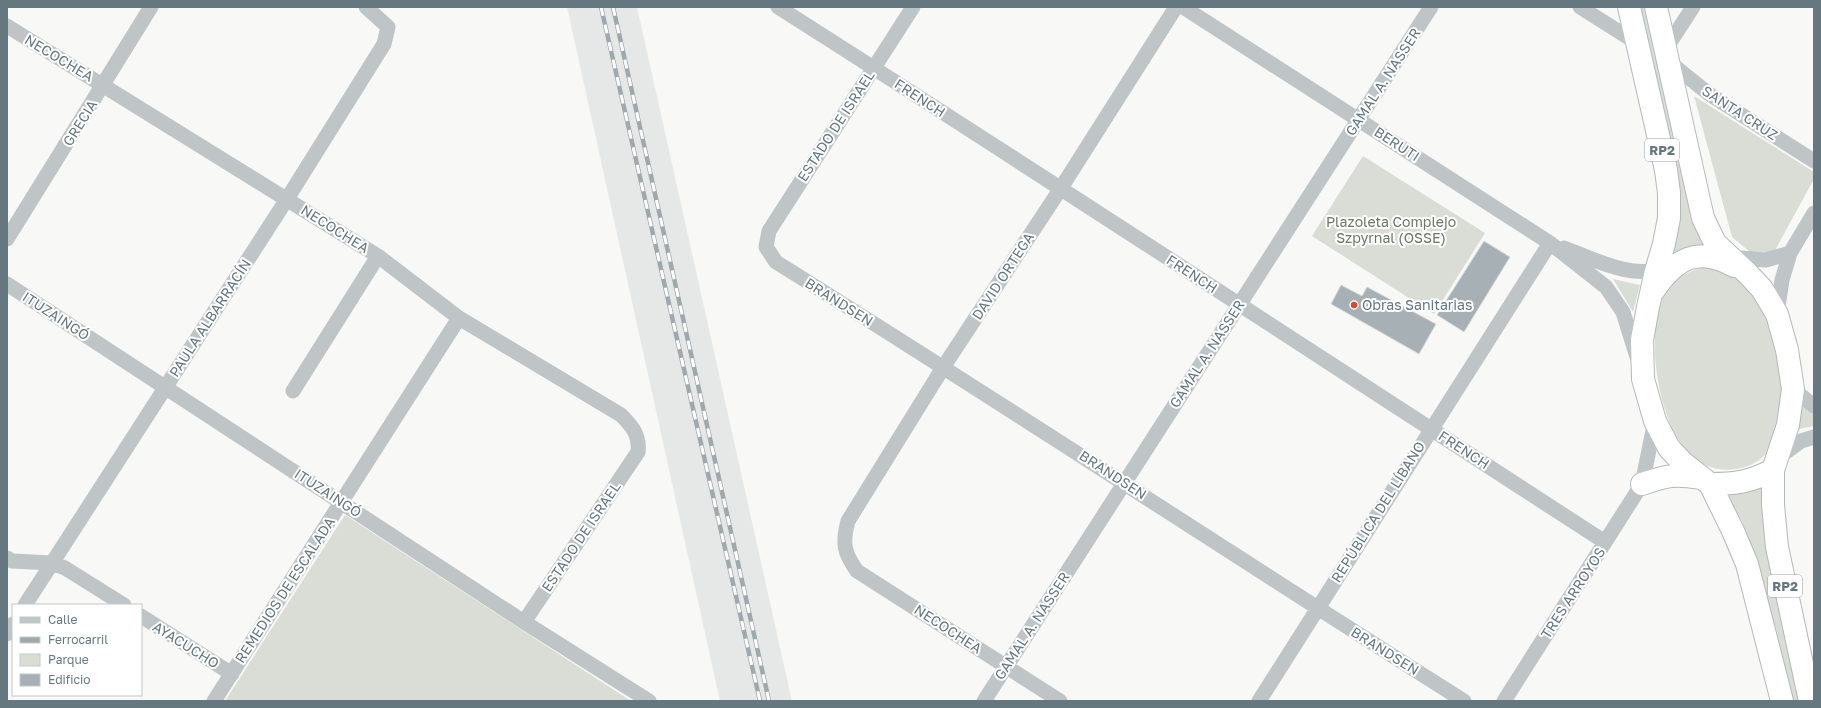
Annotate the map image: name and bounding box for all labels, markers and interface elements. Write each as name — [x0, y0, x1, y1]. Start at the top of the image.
street label: GAMAL A. NASSER — [1341, 25, 1424, 139]
street label: NECOCHEA — [22, 30, 97, 85]
street label: ESTADO DE ISRAEL — [793, 67, 878, 184]
street label: FRENCH — [892, 75, 949, 120]
street label: SANTA CRUZ — [1699, 82, 1781, 143]
street label: GRECIA — [59, 96, 101, 149]
street label: BERUTI — [1371, 123, 1423, 164]
road number: RP2 — [1645, 139, 1679, 161]
street label: NECOCHEA — [298, 201, 373, 257]
park label: Plazoleta Complejo Szpyrnal (OSSE) — [1326, 213, 1456, 246]
street label: DAVID ORTEGA — [968, 228, 1037, 323]
street label: FRENCH — [1164, 251, 1221, 296]
street label: PAULA ALBARRACÍN — [165, 256, 254, 380]
street label: BRANDSEN — [802, 274, 876, 329]
street label: ITUZAINGÓ — [20, 288, 93, 343]
place label: Obras Sanitarias — [1362, 296, 1472, 313]
street label: GAMAL A. NASSER — [1165, 297, 1248, 411]
marker: Obras Sanitarias — [1349, 300, 1359, 310]
street label: FRENCH — [1436, 427, 1493, 472]
street label: REPÚBLICA DEL LÍBANO — [1327, 438, 1428, 585]
street label: BRANDSEN — [1076, 447, 1150, 503]
street label: ITUZAINGÓ — [292, 465, 365, 520]
street label: ESTADO DE ISRAEL — [538, 479, 624, 595]
street label: REMEDIOS DE ESCALADA — [231, 513, 338, 666]
street label: TRES ARROYOS — [1537, 544, 1608, 642]
street label: GAMAL A. NASSER — [990, 569, 1073, 683]
road number: RP2 — [1768, 575, 1802, 597]
street label: NECOCHEA — [911, 600, 986, 657]
legend — [12, 604, 142, 696]
text: Calle — [48, 612, 78, 627]
street label: AYACUCHO — [150, 618, 223, 672]
street label: BRANDSEN — [1348, 623, 1422, 678]
text: Ferrocarril — [48, 632, 108, 647]
text: Parque — [48, 652, 89, 667]
text: Edificio — [48, 672, 90, 687]

